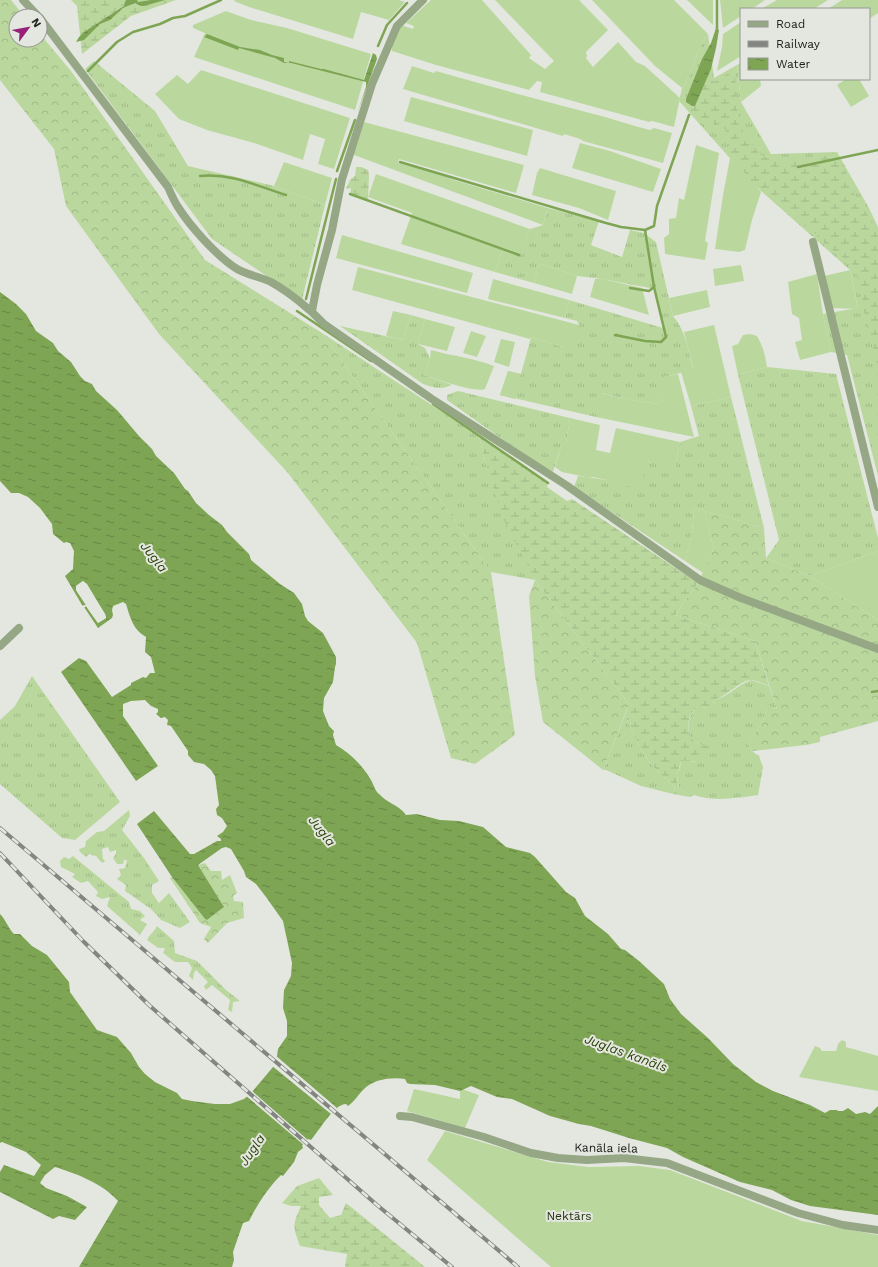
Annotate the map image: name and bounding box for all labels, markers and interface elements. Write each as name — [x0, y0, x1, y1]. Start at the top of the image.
north arrow — [8, 8, 48, 48]
legend — [740, 8, 870, 80]
text: N — [28, 16, 44, 30]
text: Road — [776, 17, 805, 31]
text: Railway — [776, 37, 821, 51]
text: Water — [776, 57, 811, 71]
water label: Jugla — [137, 539, 171, 575]
water label: Jugla — [305, 813, 339, 849]
water label: Juglas kanāls — [583, 1031, 670, 1075]
water label: Jugla — [236, 1131, 268, 1169]
street label: Kanāla iela — [574, 1140, 638, 1156]
park label: Nektārs — [546, 1209, 592, 1223]

